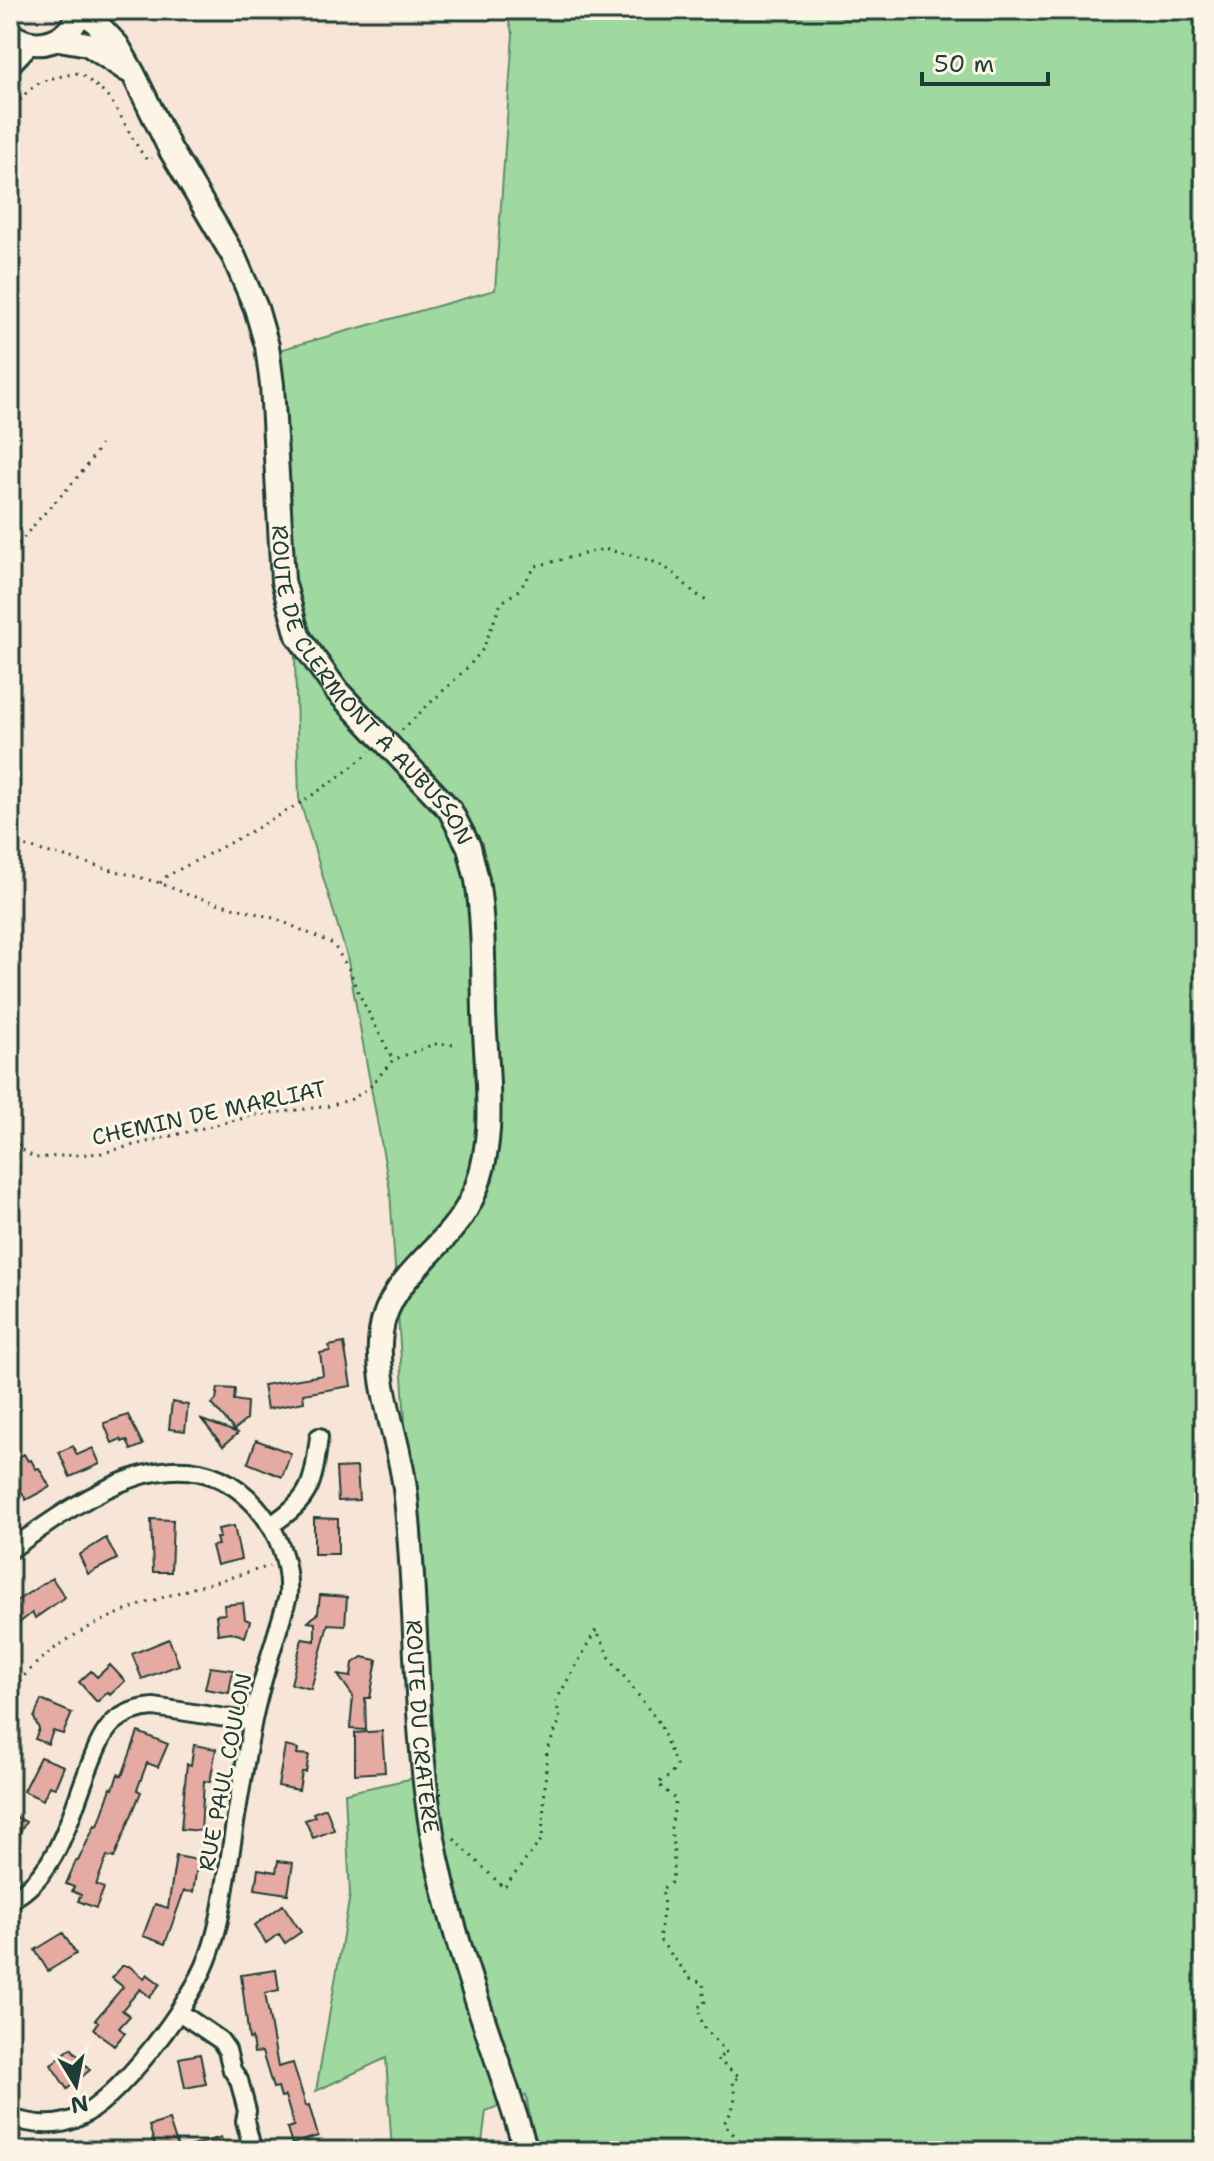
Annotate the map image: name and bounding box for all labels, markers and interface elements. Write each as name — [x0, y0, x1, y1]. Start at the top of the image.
scale bar — [922, 36, 1048, 86]
text: 50 m — [934, 48, 994, 80]
street label: ROUTE DE CLERMONT À AUBUSSON — [265, 524, 480, 850]
street label: CHEMIN DE MARLIAT — [89, 1074, 329, 1152]
street label: ROUTE DU CRATÈRE — [400, 1619, 446, 1836]
street label: RUE PAUL COULON — [192, 1671, 258, 1873]
north arrow — [36, 2045, 116, 2125]
text: N — [68, 2088, 90, 2120]

